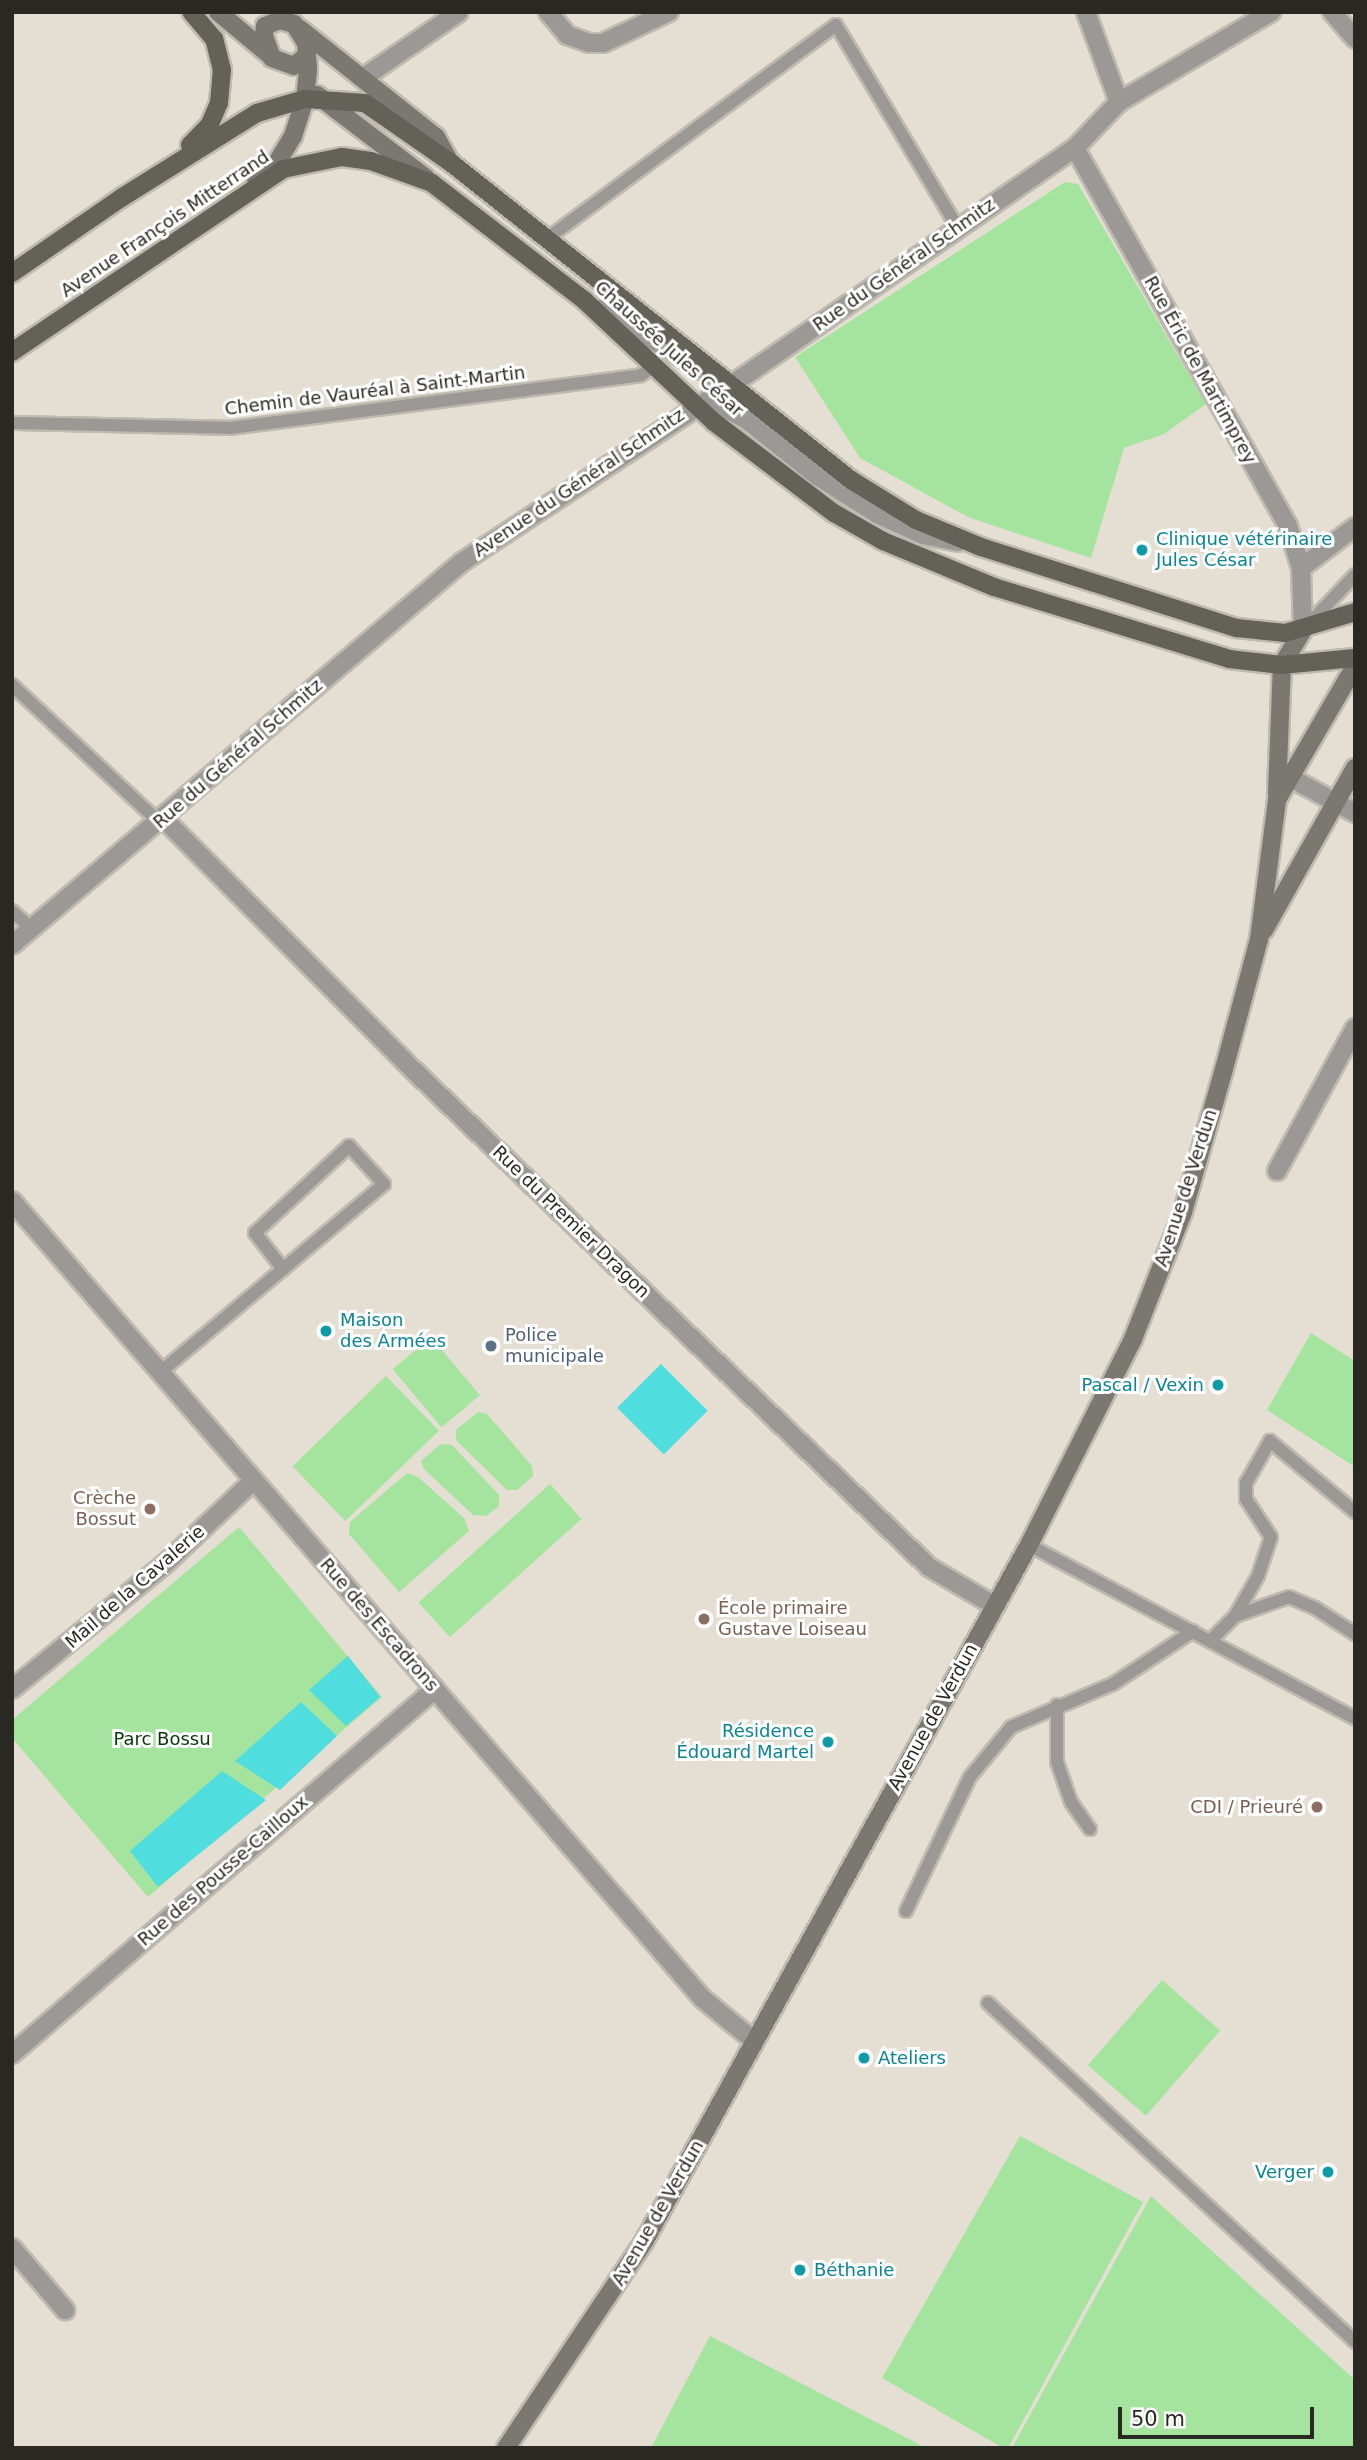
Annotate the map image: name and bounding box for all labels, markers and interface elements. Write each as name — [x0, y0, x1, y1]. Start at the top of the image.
street label: Avenue François Mitterrand — [57, 146, 273, 302]
street label: Rue du Général Schmitz — [809, 194, 999, 336]
street label: Rue Éric de Martimprey — [1139, 272, 1261, 468]
street label: Chaussée Jules César — [590, 277, 748, 421]
street label: Chemin de Vauréal à Saint-Martin — [223, 362, 527, 420]
street label: Avenue du Général Schmitz — [470, 404, 688, 562]
place label: Clinique vétérinaire Jules César — [1156, 529, 1332, 572]
marker: Clinique vétérinaire Jules César — [1134, 542, 1150, 558]
street label: Rue du Général Schmitz — [149, 675, 327, 833]
street label: Avenue de Verdun — [1150, 1107, 1222, 1269]
street label: Rue du Premier Dragon — [488, 1141, 654, 1303]
place label: Maison des Armées — [340, 1310, 446, 1352]
marker: Maison des Armées — [318, 1323, 334, 1339]
place label: Police municipale — [505, 1325, 604, 1368]
marker: Police municipale — [483, 1338, 499, 1354]
place label: Pascal / Vexin — [1081, 1374, 1204, 1396]
marker: Pascal / Vexin — [1210, 1377, 1226, 1393]
place label: Crèche Bossut — [73, 1488, 136, 1530]
marker: Crèche Bossut — [142, 1501, 158, 1517]
street label: Mail de la Cavalerie — [61, 1521, 209, 1653]
street label: Rue des Escadrons — [315, 1554, 443, 1696]
place label: École primaire Gustave Loiseau — [718, 1598, 867, 1640]
marker: École primaire Gustave Loiseau — [696, 1611, 712, 1627]
street label: Avenue de Verdun — [884, 1640, 982, 1794]
place label: Résidence Édouard Martel — [676, 1721, 814, 1764]
park label: Parc Bossu — [113, 1728, 211, 1750]
marker: Résidence Édouard Martel — [820, 1734, 836, 1750]
street label: Rue des Pousse-Cailloux — [134, 1791, 312, 1951]
place label: CDI / Prieuré — [1190, 1796, 1303, 1818]
marker: CDI / Prieuré — [1309, 1799, 1325, 1815]
place label: Ateliers — [878, 2047, 946, 2069]
marker: Ateliers — [856, 2050, 872, 2066]
street label: Avenue de Verdun — [608, 2137, 708, 2289]
place label: Verger — [1255, 2161, 1314, 2183]
marker: Verger — [1320, 2164, 1336, 2180]
place label: Béthanie — [814, 2259, 894, 2281]
marker: Béthanie — [792, 2262, 808, 2278]
scale bar — [1122, 2394, 1318, 2438]
text: 50 m — [1131, 2407, 1185, 2431]

